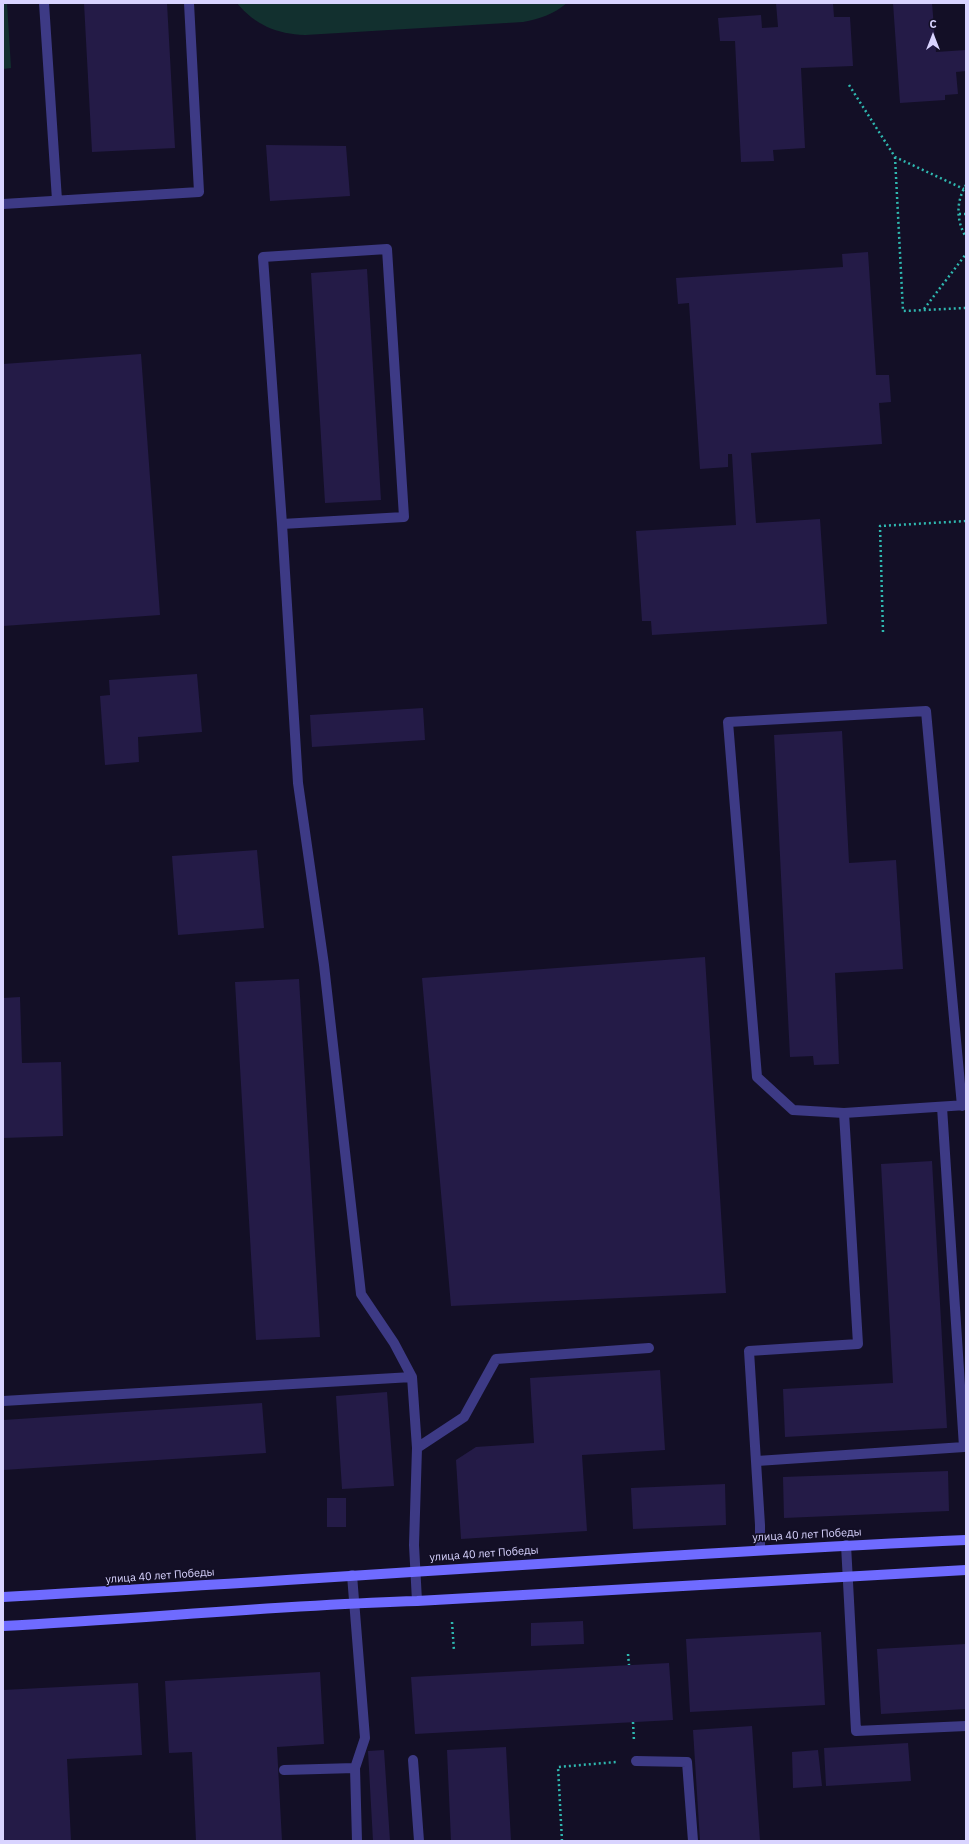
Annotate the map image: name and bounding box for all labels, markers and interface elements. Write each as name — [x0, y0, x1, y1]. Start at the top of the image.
north arrow — [913, 16, 953, 56]
text: С — [929, 17, 937, 31]
street label: улица 40 лет Победы — [752, 1526, 862, 1544]
street label: улица 40 лет Победы — [429, 1544, 539, 1564]
street label: улица 40 лет Победы — [105, 1566, 215, 1586]

